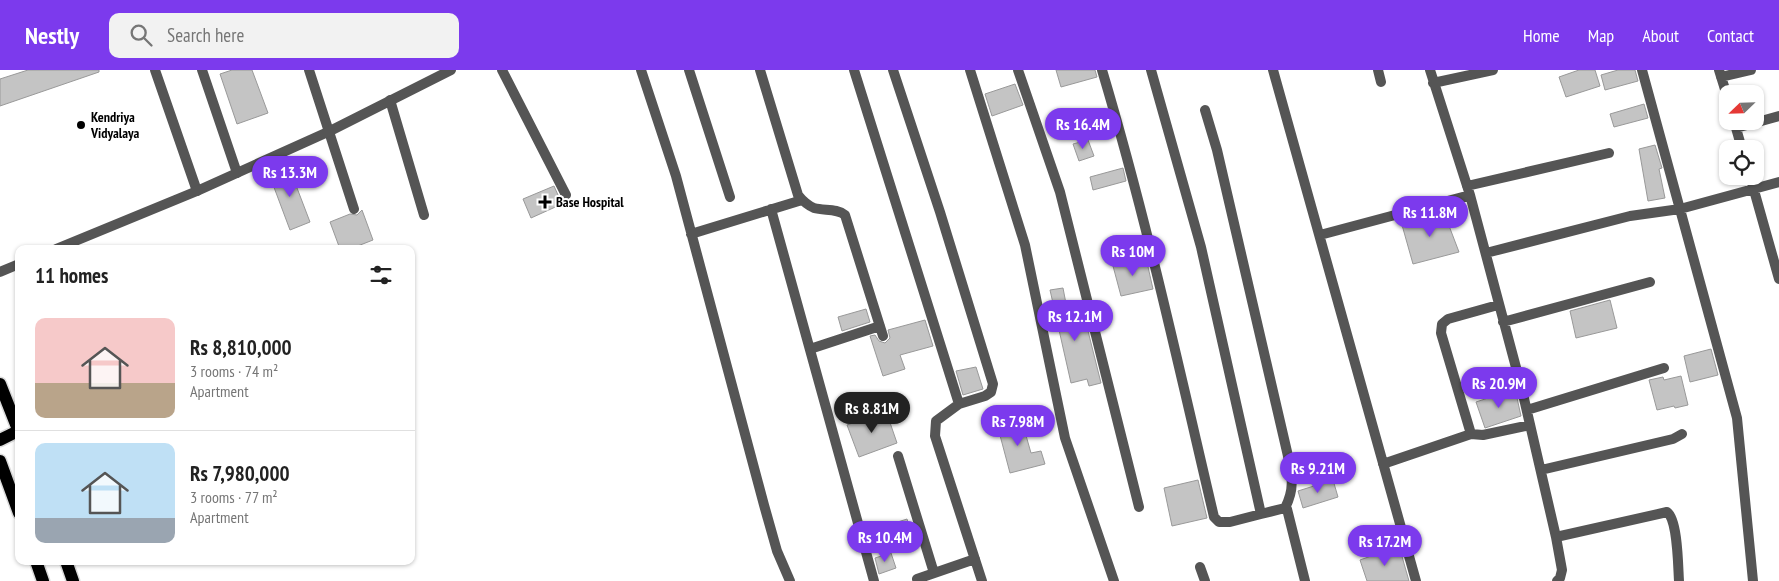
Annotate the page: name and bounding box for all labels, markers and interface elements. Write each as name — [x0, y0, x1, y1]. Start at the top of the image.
search box — [109, 13, 459, 58]
text: Nestly — [25, 20, 79, 51]
icon: search — [127, 21, 155, 49]
text: Search here — [167, 23, 244, 47]
text: Home — [1523, 24, 1560, 47]
text: Map — [1588, 24, 1614, 47]
text: About — [1642, 24, 1679, 47]
text: Contact — [1707, 24, 1754, 47]
north arrow — [1719, 85, 1764, 130]
map controls — [1719, 85, 1764, 185]
place label: Kendriya Vidyalaya — [90, 108, 140, 142]
pin: Rs 16.4M — [1031, 108, 1135, 150]
text: Rs 16.4M — [1056, 114, 1110, 134]
marker: Kendriya Vidyalaya — [75, 119, 87, 131]
button: locate — [1719, 140, 1764, 185]
pin: Rs 13.3M — [238, 156, 342, 198]
text: Rs 13.3M — [263, 162, 317, 182]
place label: Base Hospital — [556, 193, 624, 211]
marker: Base Hospital — [538, 195, 552, 209]
pin: Rs 11.8M — [1378, 196, 1482, 238]
text: Rs 11.8M — [1403, 202, 1457, 222]
pin: Rs 10M — [1092, 234, 1174, 277]
text: Rs 10M — [1112, 241, 1154, 261]
icon: filters — [367, 261, 395, 289]
text: 11 homes — [35, 262, 108, 289]
pin: Rs 12.1M — [1023, 300, 1127, 342]
text: Rs 12.1M — [1048, 306, 1102, 326]
text: Rs 8,810,000 — [190, 334, 292, 361]
icon: home — [75, 338, 135, 398]
text: 3 rooms · 74 m² — [190, 361, 278, 381]
pin: Rs 20.9M — [1447, 366, 1551, 409]
text: Rs 20.9M — [1472, 373, 1526, 393]
text: Apartment — [190, 381, 249, 401]
pin: Rs 8.81M — [820, 392, 924, 434]
text: Rs 8.81M — [845, 398, 899, 418]
pin: Rs 7.98M — [966, 404, 1070, 447]
text: Rs 7.98M — [992, 411, 1044, 431]
pin: Rs 9.21M — [1266, 452, 1370, 494]
text: Rs 9.21M — [1291, 458, 1345, 478]
text: Rs 7,980,000 — [190, 460, 289, 487]
icon: home — [75, 463, 135, 523]
text: 3 rooms · 77 m² — [190, 487, 278, 507]
text: Apartment — [190, 507, 249, 527]
pin: Rs 10.4M — [833, 520, 937, 563]
pin: Rs 17.2M — [1333, 524, 1437, 567]
text: Rs 10.4M — [858, 527, 912, 547]
text: Rs 17.2M — [1359, 531, 1411, 551]

